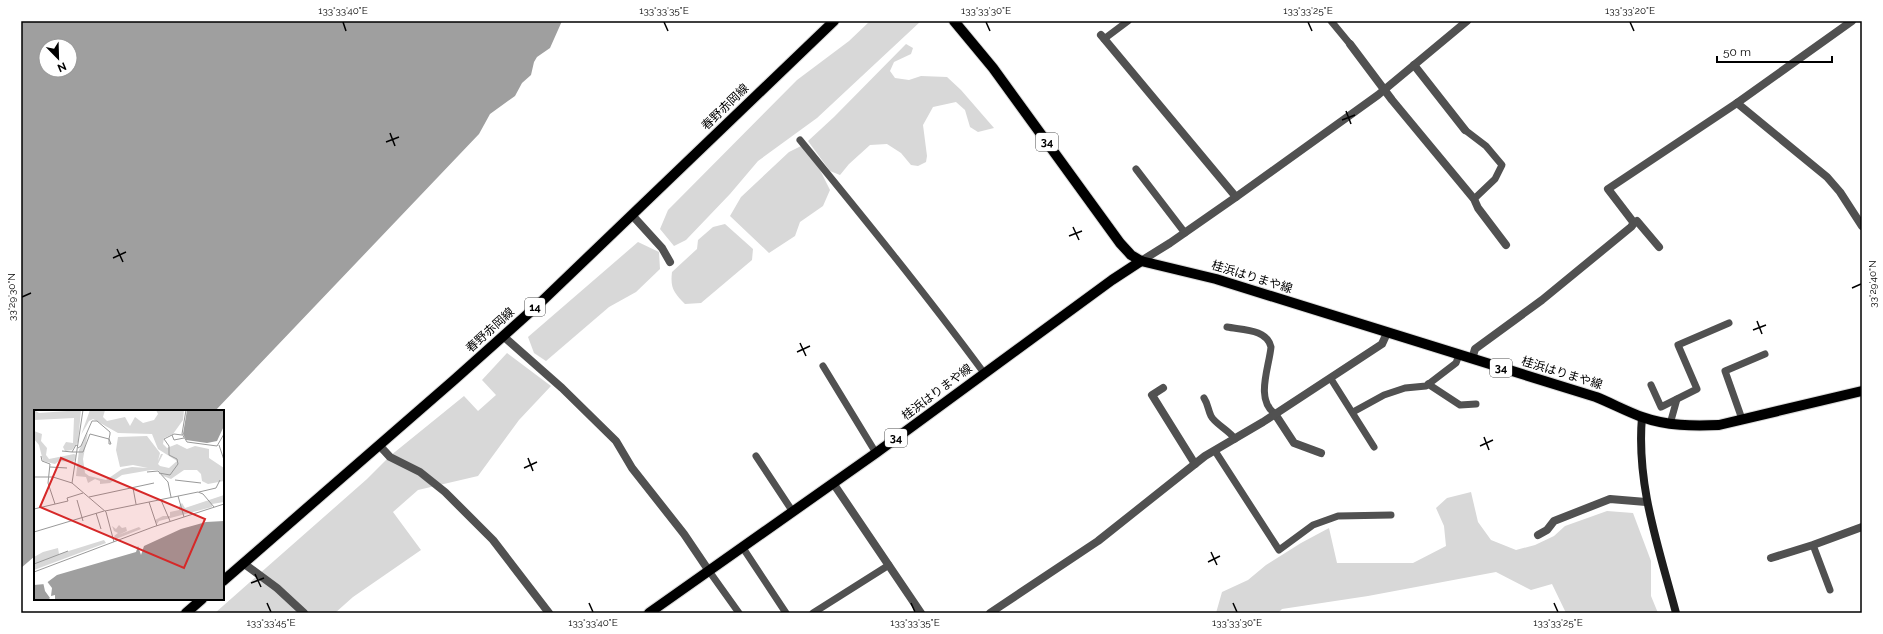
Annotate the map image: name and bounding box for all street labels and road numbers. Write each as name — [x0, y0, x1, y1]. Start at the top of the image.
street label: 春野赤岡線 — [699, 81, 751, 133]
road number: 34 — [1036, 133, 1058, 151]
street label: 桂浜はりまや線 — [1210, 258, 1294, 296]
road number: 14 — [525, 298, 545, 316]
street label: 春野赤岡線 — [463, 305, 517, 355]
street label: 桂浜はりまや線 — [1520, 354, 1604, 392]
road number: 34 — [1490, 359, 1512, 377]
street label: 桂浜はりまや線 — [899, 361, 975, 423]
road number: 34 — [885, 429, 907, 447]

